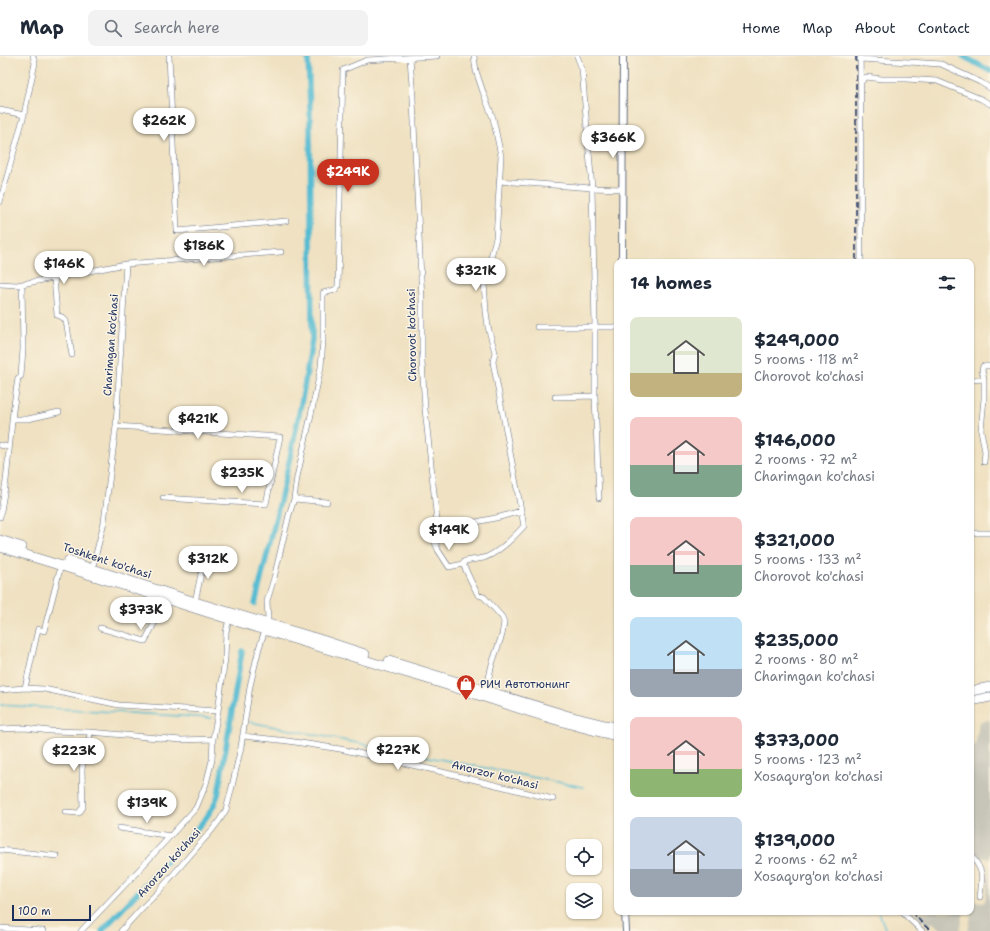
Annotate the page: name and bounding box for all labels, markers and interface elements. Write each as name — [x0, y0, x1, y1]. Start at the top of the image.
search box — [88, 10, 368, 46]
text: Map — [20, 15, 64, 40]
icon: search — [102, 17, 124, 39]
text: Search here — [134, 18, 220, 38]
text: Home — [742, 19, 781, 37]
text: Map — [803, 19, 833, 37]
text: About — [855, 19, 896, 37]
text: Contact — [918, 19, 970, 37]
pin: $262K — [136, 108, 192, 142]
text: $262K — [142, 112, 186, 129]
pin: $366K — [585, 125, 641, 159]
text: $366K — [590, 129, 636, 146]
pin: $249K — [320, 159, 376, 193]
text: $249K — [326, 163, 370, 180]
pin: $186K — [176, 233, 232, 267]
text: $186K — [183, 237, 225, 254]
pin: $146K — [36, 251, 92, 285]
text: $146K — [43, 255, 85, 272]
pin: $321K — [448, 258, 504, 292]
text: $321K — [456, 262, 496, 279]
text: 14 homes — [630, 272, 712, 294]
icon: filters — [936, 272, 958, 294]
street label: Chorovot ko'chasi — [404, 288, 420, 382]
street label: Charimgan ko'chasi — [100, 293, 122, 397]
text: $249,000 — [754, 329, 839, 351]
icon: home — [662, 333, 710, 381]
text: 5 rooms · 118 m² — [754, 351, 859, 368]
text: Chorovot ko'chasi — [754, 368, 864, 385]
pin: $421K — [170, 406, 226, 440]
text: $421K — [178, 410, 218, 427]
text: $146,000 — [754, 429, 836, 451]
icon: home — [662, 433, 710, 481]
text: 2 rooms · 72 m² — [754, 451, 858, 468]
pin: $235K — [214, 460, 270, 494]
text: $235K — [220, 464, 264, 481]
text: Charimgan ko'chasi — [754, 468, 875, 485]
pin: $149K — [421, 517, 477, 551]
text: $149K — [429, 521, 469, 538]
text: $321,000 — [754, 529, 835, 551]
icon: home — [662, 533, 710, 581]
street label: Toshkent ko'chasi — [61, 540, 153, 582]
pin: $312K — [180, 546, 236, 580]
text: $312K — [188, 550, 228, 567]
text: 5 rooms · 133 m² — [754, 551, 862, 568]
text: Chorovot ko'chasi — [754, 568, 864, 585]
pin: $373K — [113, 597, 169, 631]
text: $373K — [119, 601, 163, 618]
text: $235,000 — [754, 629, 839, 651]
icon: home — [662, 633, 710, 681]
text: 2 rooms · 80 m² — [754, 651, 858, 668]
text: Charimgan ko'chasi — [754, 668, 875, 685]
shop icon: РИЧ Автотюнинг — [455, 673, 477, 701]
place label: РИЧ Автотюнинг — [480, 677, 570, 692]
text: $373,000 — [754, 729, 839, 751]
icon: home — [662, 733, 710, 781]
pin: $227K — [370, 737, 426, 771]
pin: $223K — [46, 738, 102, 772]
text: $227K — [376, 741, 420, 758]
text: $223K — [52, 742, 96, 759]
text: 5 rooms · 123 m² — [754, 751, 862, 768]
street label: Anorzor ko'chasi — [450, 757, 540, 793]
text: Xosaqurg'on ko'chasi — [754, 768, 883, 785]
pin: $139K — [119, 790, 175, 824]
text: $139K — [127, 794, 167, 811]
street label: Anorzor ko'chasi — [134, 825, 204, 901]
text: $139,000 — [754, 829, 835, 851]
icon: home — [662, 833, 710, 881]
map controls — [566, 839, 602, 919]
button: locate — [566, 839, 602, 875]
text: 2 rooms · 62 m² — [754, 851, 858, 868]
text: Xosaqurg'on ko'chasi — [754, 868, 883, 885]
button: layers — [566, 883, 602, 919]
scale bar — [12, 903, 91, 922]
text: 100 m — [18, 904, 51, 919]

